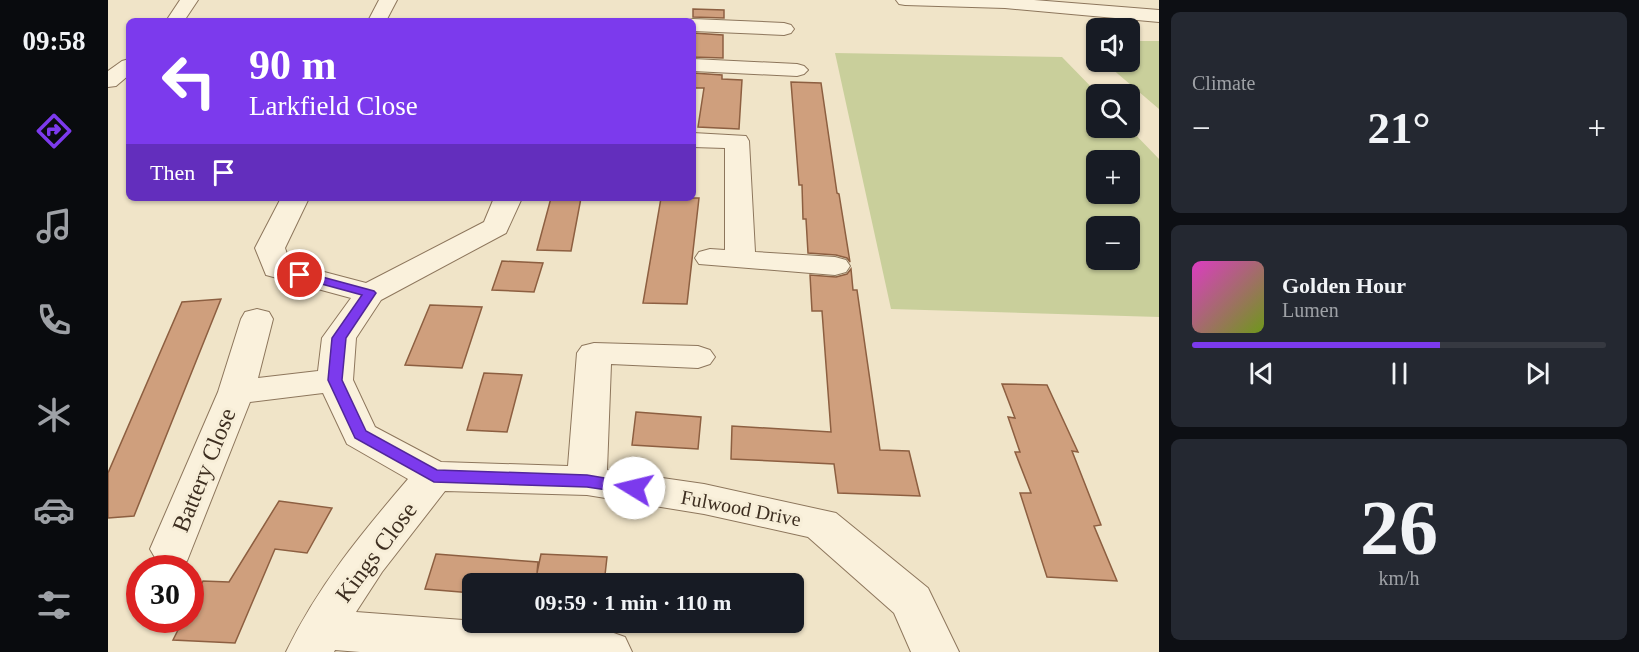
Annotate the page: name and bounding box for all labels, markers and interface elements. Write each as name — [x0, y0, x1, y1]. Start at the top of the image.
map controls — [1086, 18, 1140, 270]
button: sound — [1086, 18, 1140, 72]
text: 09:58 — [23, 26, 86, 56]
icon: left — [150, 42, 228, 120]
text: 90 m — [249, 42, 337, 88]
text: Climate — [1192, 72, 1255, 94]
button: search — [1086, 84, 1140, 138]
text: Larkfield Close — [249, 91, 418, 121]
text: 21° — [1368, 103, 1431, 153]
icon: directions — [33, 110, 75, 152]
text: − — [1192, 110, 1211, 146]
text: + — [1587, 110, 1606, 146]
button: + — [1086, 150, 1140, 204]
icon: arrive — [207, 156, 240, 189]
text: Then — [150, 160, 195, 185]
icon: music — [33, 205, 75, 247]
button: − — [1086, 216, 1140, 270]
pin — [274, 249, 325, 300]
icon: arrive — [283, 258, 316, 291]
text: Golden Hour — [1282, 273, 1406, 298]
icon: phone — [33, 299, 75, 341]
text: Lumen — [1282, 299, 1339, 321]
icon: previous — [1245, 357, 1278, 390]
icon: pause — [1383, 357, 1416, 390]
icon: next — [1521, 357, 1554, 390]
icon: climate — [33, 394, 75, 436]
street label: Battery Close — [167, 404, 241, 536]
position arrow — [602, 456, 666, 520]
text: 26 — [1360, 484, 1438, 571]
street label: Fulwood Drive — [679, 486, 803, 530]
icon: car — [33, 489, 75, 531]
street label: Kings Close — [330, 497, 422, 607]
speed limit sign: 30 — [126, 555, 204, 633]
text: km/h — [1378, 567, 1420, 589]
icon: filters — [33, 584, 75, 626]
text: 09:59 · 1 min · 110 m — [535, 590, 731, 615]

